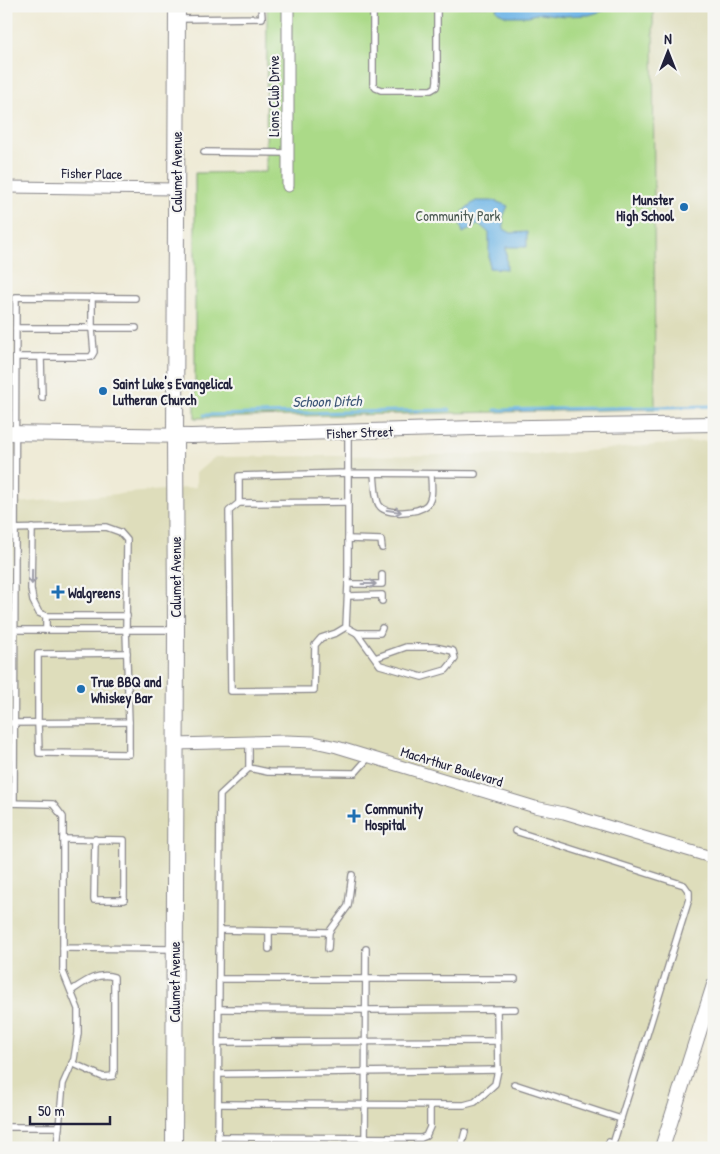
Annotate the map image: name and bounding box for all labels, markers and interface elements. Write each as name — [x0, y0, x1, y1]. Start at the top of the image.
north arrow — [642, 28, 692, 78]
text: N — [664, 29, 672, 48]
street label: Lions Club Drive — [264, 55, 283, 137]
street label: Calumet Avenue — [167, 131, 186, 213]
street label: Fisher Place — [60, 163, 123, 183]
place label: Munster High School — [616, 190, 675, 227]
marker: Munster High School — [678, 201, 690, 213]
park label: Community Park — [416, 206, 501, 226]
place label: Saint Luke's Evangelical Lutheran Church — [113, 374, 233, 409]
marker: Saint Luke's Evangelical Lutheran Church — [97, 385, 109, 397]
water label: Schoon Ditch — [292, 390, 363, 412]
street label: Fisher Street — [325, 421, 394, 443]
one-way arrow — [386, 506, 402, 516]
street label: Calumet Avenue — [166, 536, 185, 618]
one-way arrow — [27, 569, 36, 585]
one-way arrow — [360, 579, 377, 589]
place label: Walgreens — [68, 583, 121, 604]
marker: Walgreens — [52, 586, 64, 598]
place label: True BBQ and Whiskey Bar — [90, 672, 162, 709]
marker: True BBQ and Whiskey Bar — [75, 683, 87, 695]
street label: MacArthur Boulevard — [399, 741, 506, 791]
place label: Community Hospital — [365, 799, 423, 836]
marker: Community Hospital — [347, 809, 361, 823]
street label: Calumet Avenue — [165, 941, 184, 1023]
scale bar — [30, 1094, 110, 1126]
text: 50 m — [38, 1100, 65, 1121]

